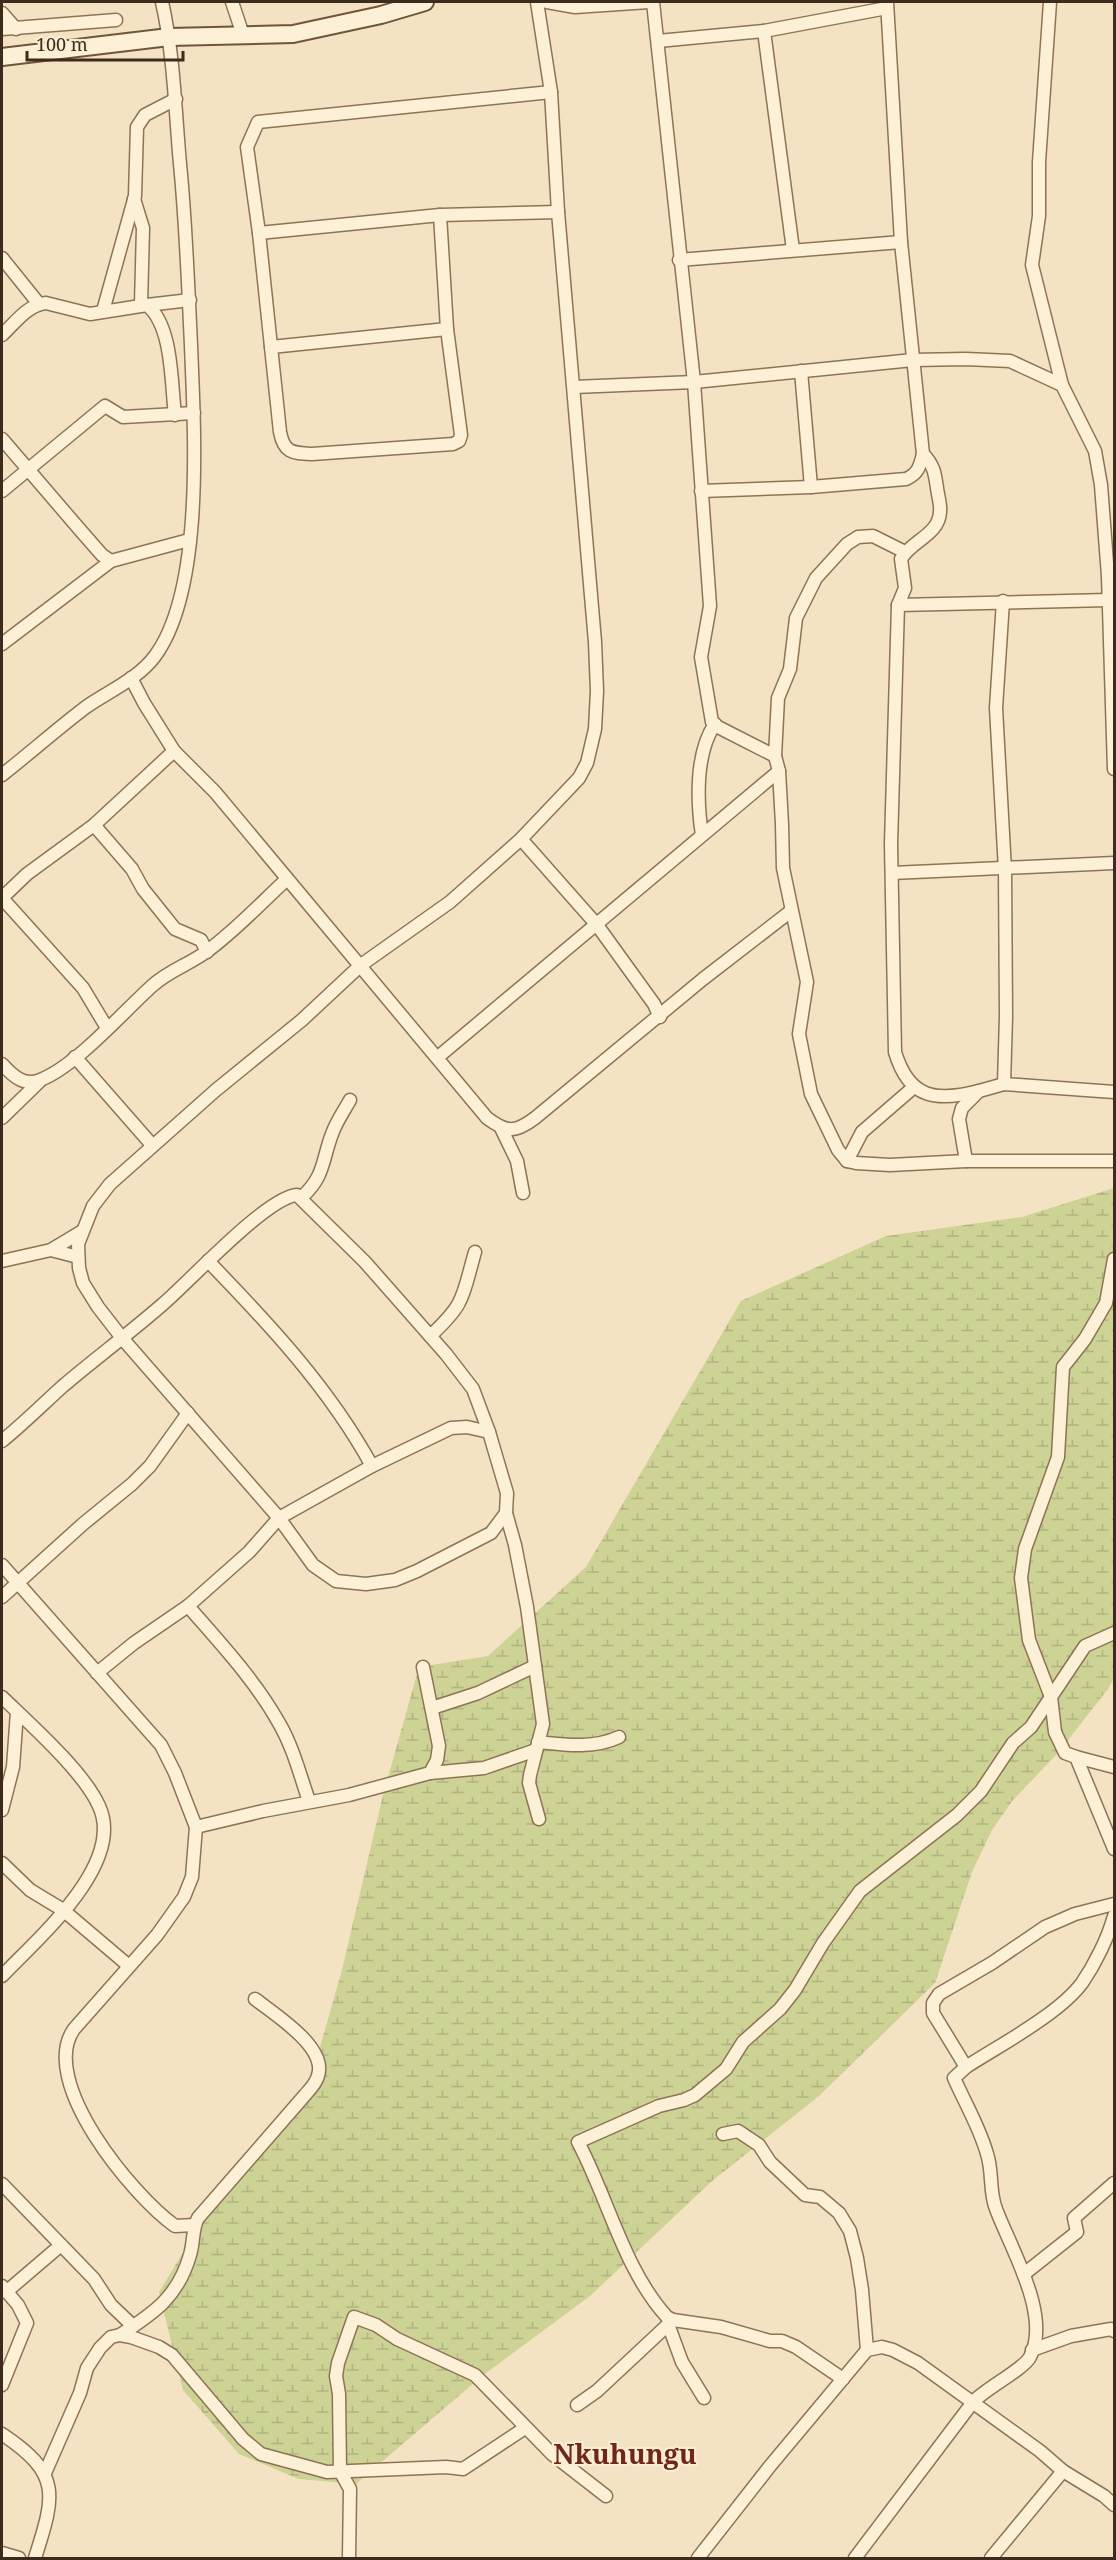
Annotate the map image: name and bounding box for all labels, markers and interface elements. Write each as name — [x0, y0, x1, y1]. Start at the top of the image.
scale bar — [27, 24, 183, 62]
text: 100 m — [36, 32, 88, 56]
district label: Nkuhungu — [553, 2435, 697, 2472]

